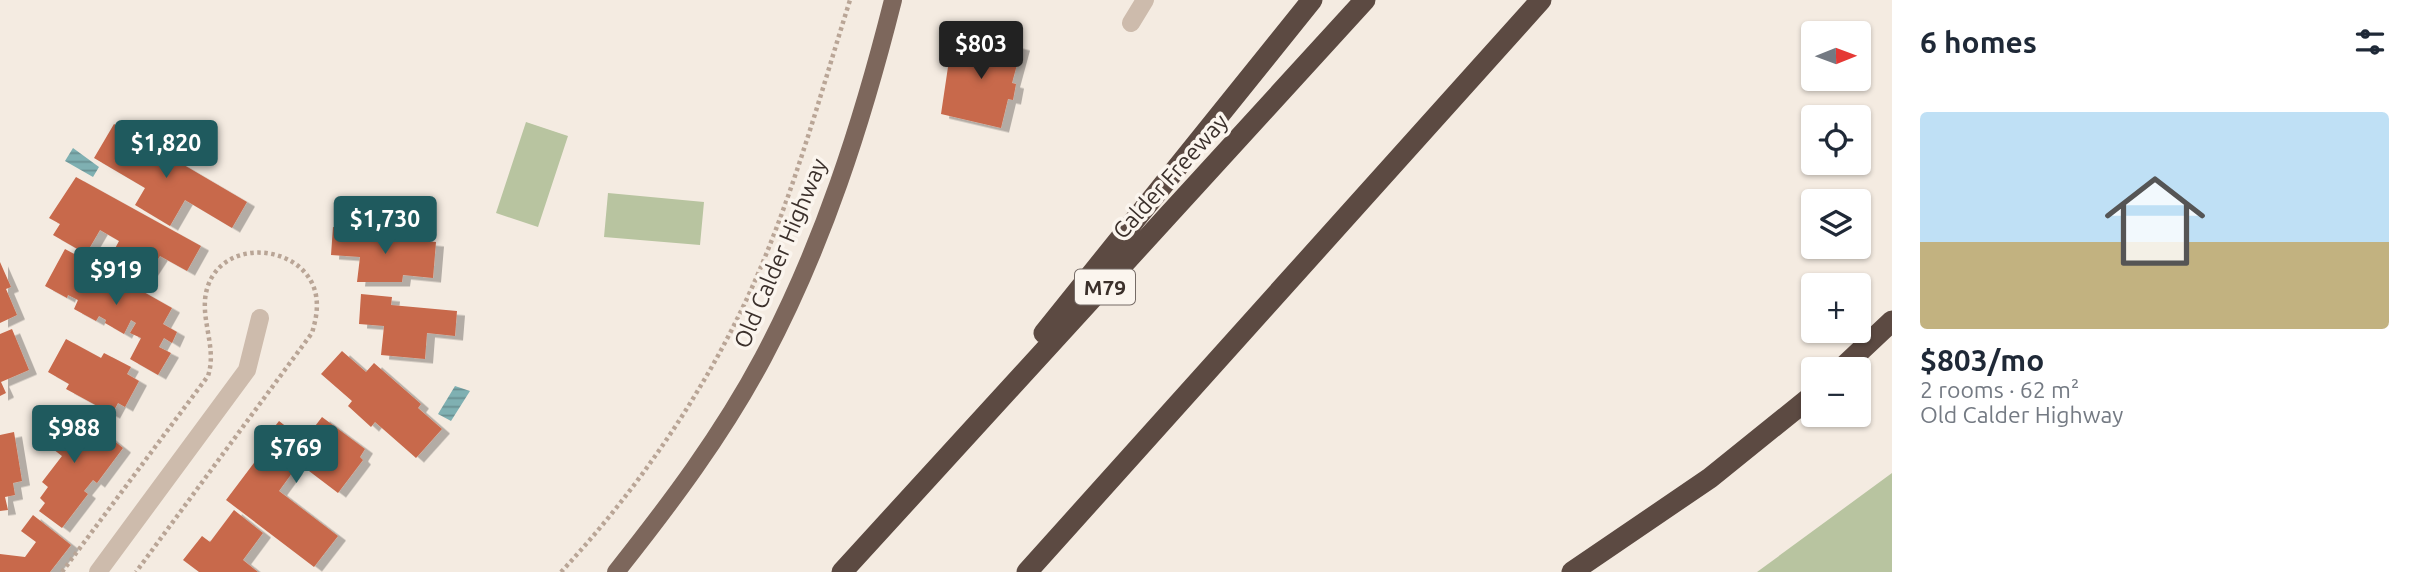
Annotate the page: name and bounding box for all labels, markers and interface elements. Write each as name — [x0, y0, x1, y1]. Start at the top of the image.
north arrow — [1801, 21, 1871, 91]
map controls — [1801, 21, 1871, 427]
pin: $803 — [940, 22, 1022, 81]
icon: filters — [2351, 23, 2389, 61]
text: 6 homes — [1920, 25, 2037, 59]
text: $803 — [955, 31, 1007, 56]
button: locate — [1801, 105, 1871, 175]
street label: Calder Freeway — [1108, 109, 1232, 243]
pin: $1,820 — [109, 120, 223, 180]
text: $1,820 — [131, 130, 201, 155]
street label: Old Calder Highway — [729, 155, 831, 351]
icon: home — [2092, 158, 2218, 284]
button: layers — [1801, 189, 1871, 259]
pin: $1,730 — [328, 196, 442, 256]
text: $1,730 — [350, 206, 420, 231]
pin: $919 — [75, 247, 157, 307]
text: $919 — [90, 257, 142, 282]
road number: M79 — [1075, 270, 1135, 304]
button: + — [1801, 273, 1871, 343]
text: $803/mo — [1920, 343, 2044, 377]
button: − — [1801, 357, 1871, 427]
text: 2 rooms · 62 m² — [1920, 377, 2079, 402]
text: Old Calder Highway — [1920, 402, 2123, 427]
pin: $988 — [33, 406, 115, 465]
text: $988 — [48, 415, 100, 440]
pin: $769 — [255, 426, 337, 485]
text: $769 — [270, 435, 322, 460]

